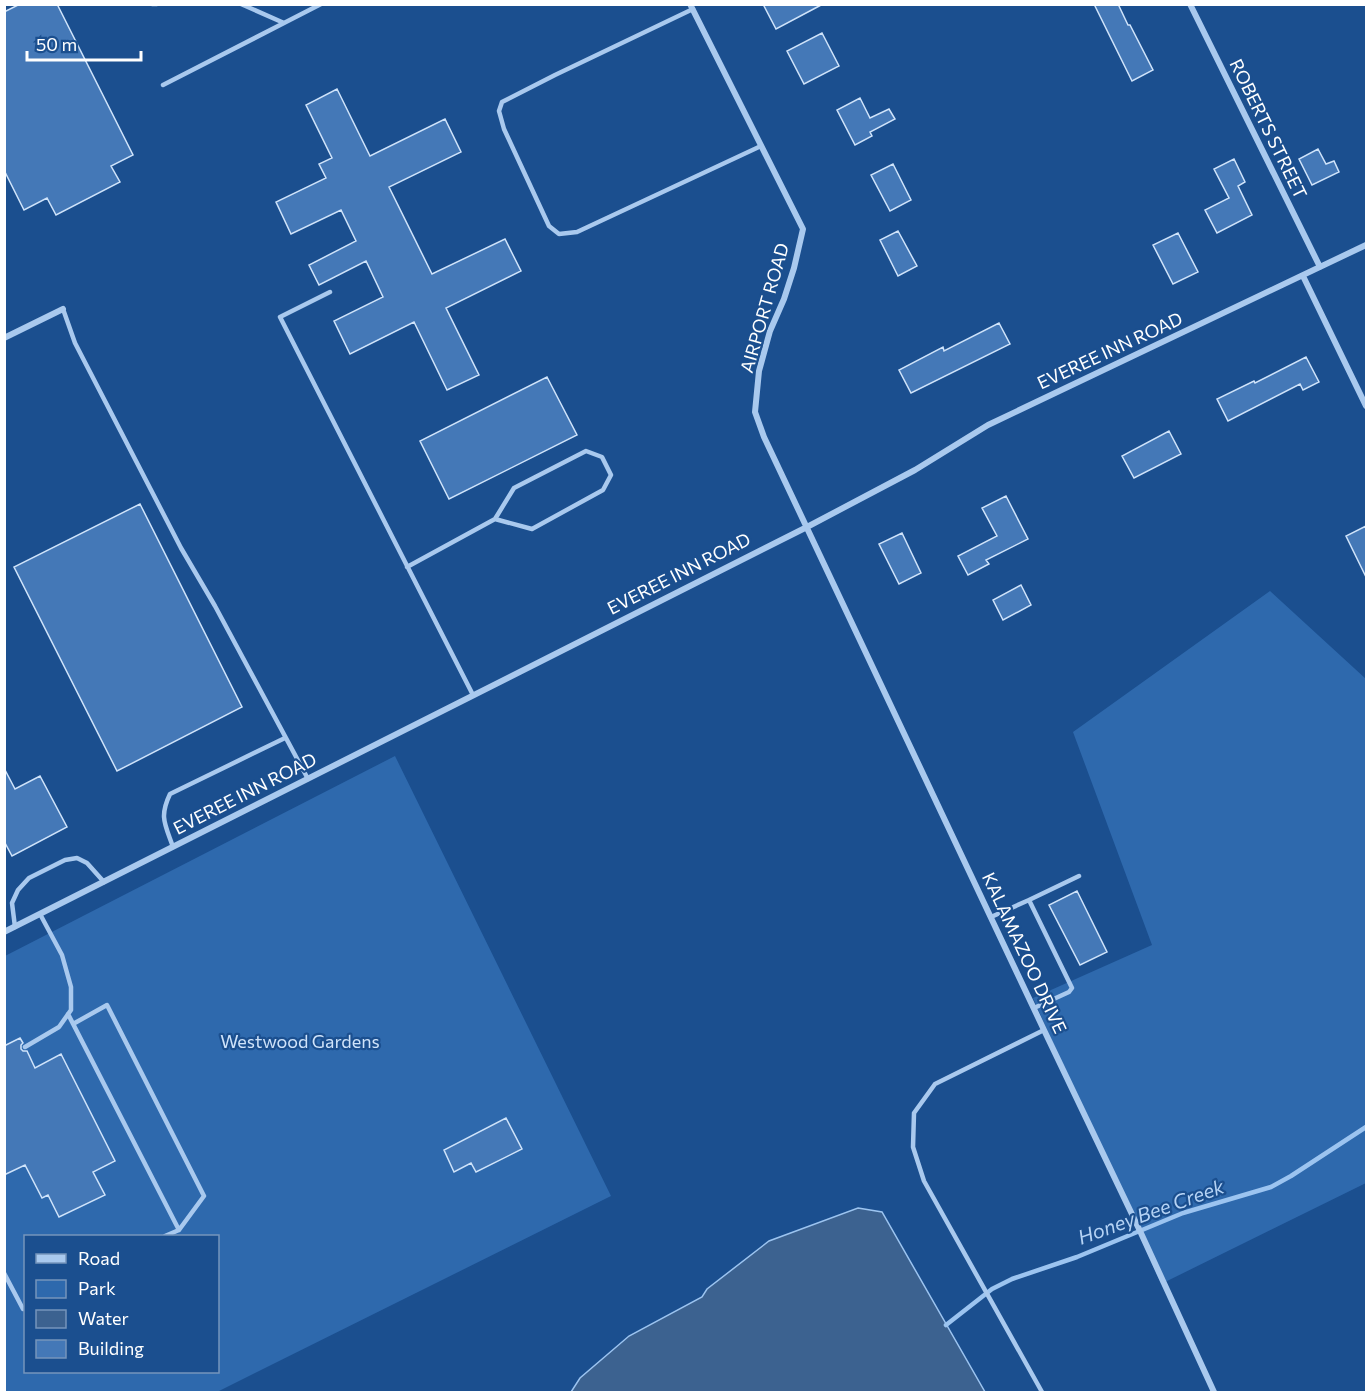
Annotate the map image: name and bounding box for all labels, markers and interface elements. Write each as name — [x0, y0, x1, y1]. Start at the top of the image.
scale bar — [27, 24, 141, 62]
text: 50 m — [36, 33, 77, 55]
street label: ROBERTS STREET — [1226, 55, 1312, 202]
street label: AIRPORT ROAD — [735, 240, 793, 375]
street label: EVEREE INN ROAD — [1033, 307, 1186, 393]
street label: EVEREE INN ROAD — [603, 527, 754, 619]
street label: EVEREE INN ROAD — [169, 747, 320, 839]
street label: KALAMAZOO DRIVE — [978, 869, 1072, 1037]
park label: Westwood Gardens — [220, 1030, 380, 1052]
water label: Honey Bee Creek — [1074, 1173, 1228, 1249]
legend — [24, 1235, 219, 1373]
text: Road — [78, 1247, 120, 1269]
text: Park — [78, 1277, 116, 1299]
text: Water — [78, 1307, 129, 1329]
text: Building — [78, 1337, 144, 1359]

